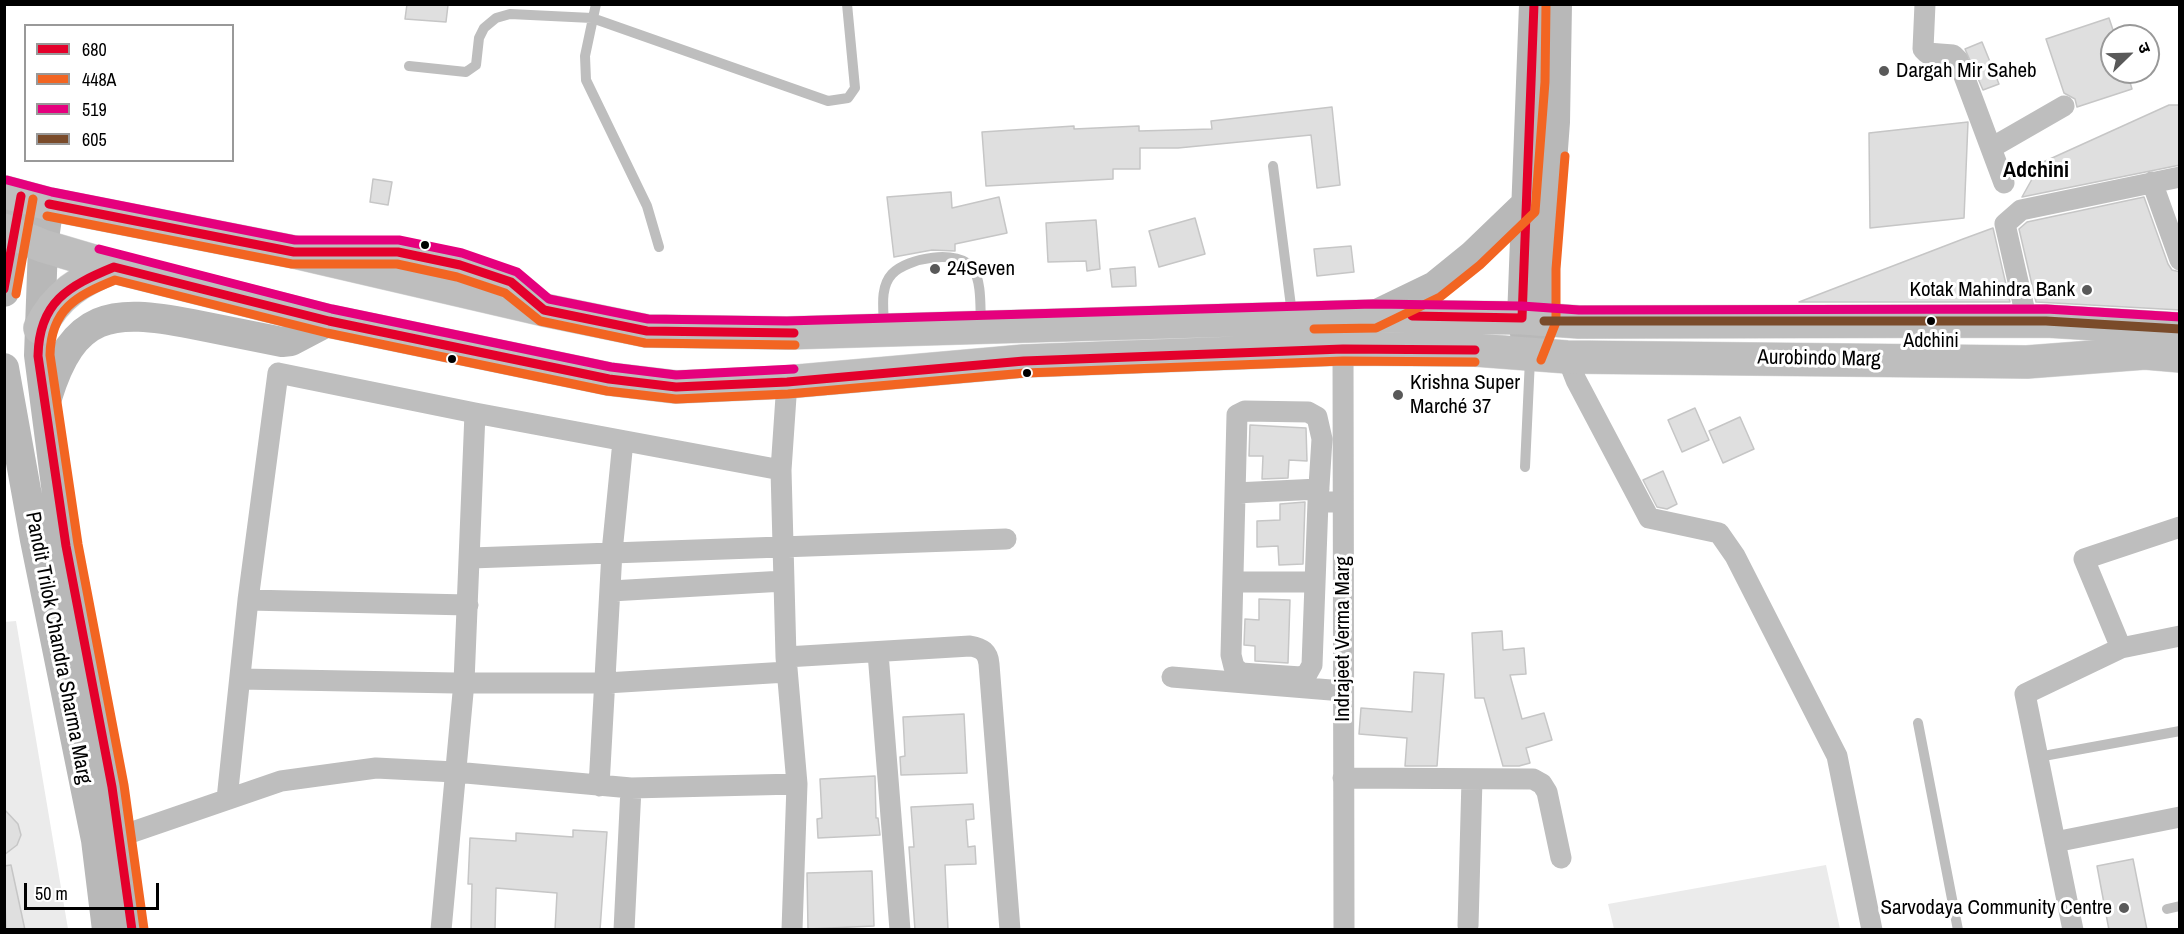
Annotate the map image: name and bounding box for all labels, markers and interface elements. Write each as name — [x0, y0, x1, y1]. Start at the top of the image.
legend — [24, 24, 234, 162]
north arrow — [2100, 24, 2160, 84]
text: 680 — [82, 37, 107, 62]
text: उ — [2133, 39, 2157, 56]
place label: Dargah Mir Saheb — [1896, 58, 2037, 84]
marker: Dargah Mir Saheb — [1877, 64, 1891, 78]
text: 448A — [82, 67, 116, 92]
text: 519 — [82, 97, 107, 122]
text: 605 — [82, 127, 107, 152]
district label: Adchini — [2003, 158, 2069, 184]
unlabelled marker — [419, 239, 431, 251]
place label: 24Seven — [947, 256, 1015, 282]
marker: 24Seven — [928, 262, 942, 276]
place label: Kotak Mahindra Bank — [1909, 277, 2075, 303]
marker: Kotak Mahindra Bank — [2080, 283, 2094, 297]
marker: Adchini — [1925, 315, 1937, 327]
place label: Adchini — [1903, 330, 1959, 354]
street label: Aurobindo Marg — [1757, 345, 1881, 373]
unlabelled marker — [446, 353, 458, 365]
unlabelled marker — [1021, 367, 1033, 379]
place label: Krishna Super Marché 37 — [1410, 370, 1520, 420]
marker: Krishna Super Marché 37 — [1391, 388, 1405, 402]
street label: Pandit Trilok Chandra Sharma Marg — [19, 510, 97, 786]
street label: Indrajeet Verma Marg — [1330, 556, 1356, 722]
scale bar — [27, 871, 162, 909]
text: 50 m — [35, 881, 68, 906]
place label: Sarvodaya Community Centre — [1880, 895, 2112, 921]
marker: Sarvodaya Community Centre — [2117, 901, 2131, 915]

